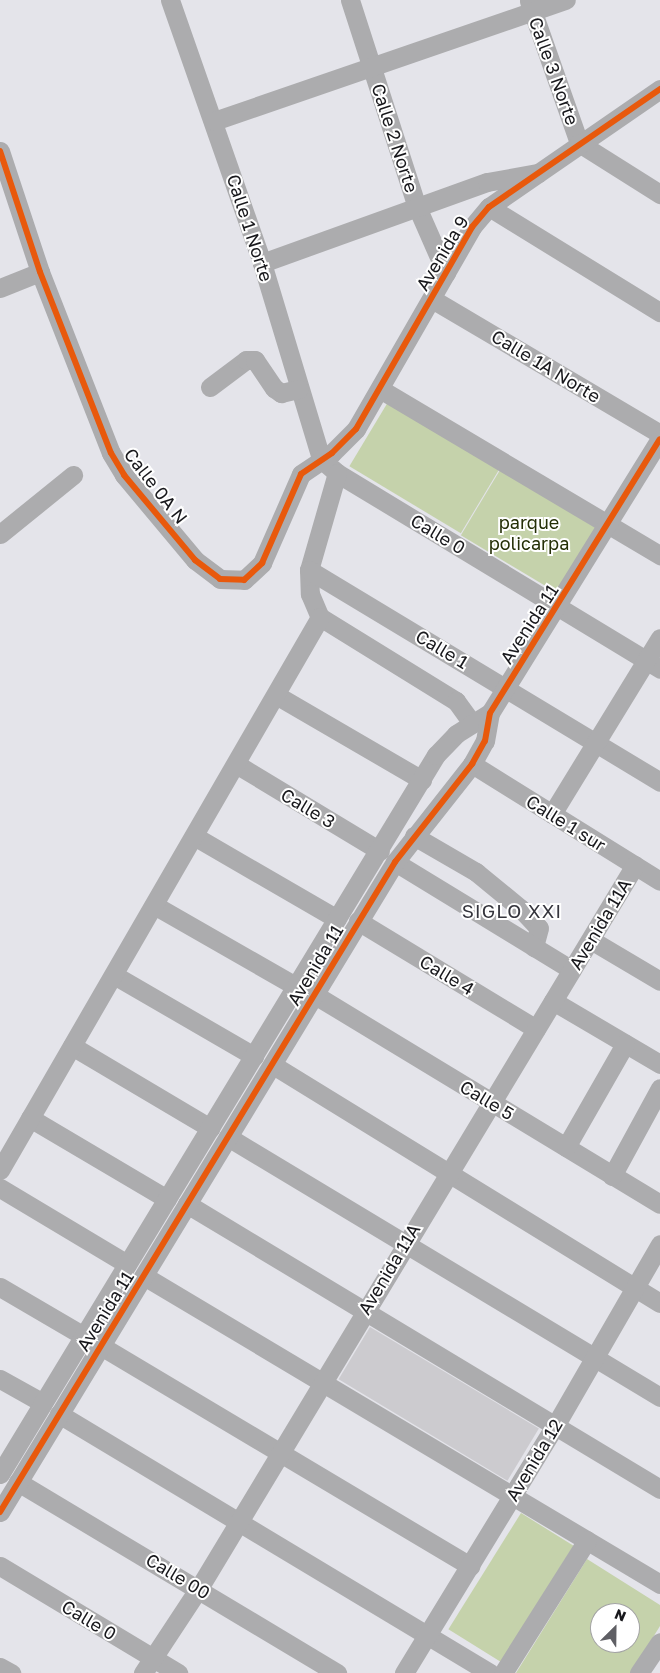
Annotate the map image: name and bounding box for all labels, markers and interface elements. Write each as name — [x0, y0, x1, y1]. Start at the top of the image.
street label: Calle 3 Norte — [524, 14, 584, 128]
street label: Calle 2 Norte — [367, 81, 423, 195]
street label: Calle 1 Norte — [223, 172, 277, 284]
street label: Avenida 9 — [411, 212, 473, 294]
street label: Calle 1A Norte — [488, 325, 604, 407]
street label: Calle 0A N — [120, 444, 192, 528]
street label: Calle 0 — [407, 509, 469, 559]
park label: parque policarpa — [489, 512, 569, 554]
street label: Avenida 11 — [495, 580, 563, 668]
street label: Calle 1 — [412, 625, 472, 673]
street label: Calle 3 — [277, 783, 339, 833]
street label: Calle 1 sur — [522, 790, 610, 856]
street label: Avenida 11A — [564, 875, 636, 973]
district label: SIGLO XXI — [461, 900, 563, 922]
street label: Avenida 11 — [283, 921, 347, 1009]
street label: Calle 4 — [416, 950, 478, 1000]
street label: Calle 5 — [456, 1076, 518, 1124]
street label: Avenida 11A — [353, 1220, 425, 1318]
street label: Avenida 11 — [72, 1267, 138, 1355]
street label: Avenida 12 — [501, 1415, 567, 1505]
street label: Calle 00 — [142, 1548, 214, 1604]
street label: Calle 0 — [58, 1595, 120, 1645]
north arrow — [590, 1603, 640, 1653]
text: N — [612, 1605, 629, 1625]

